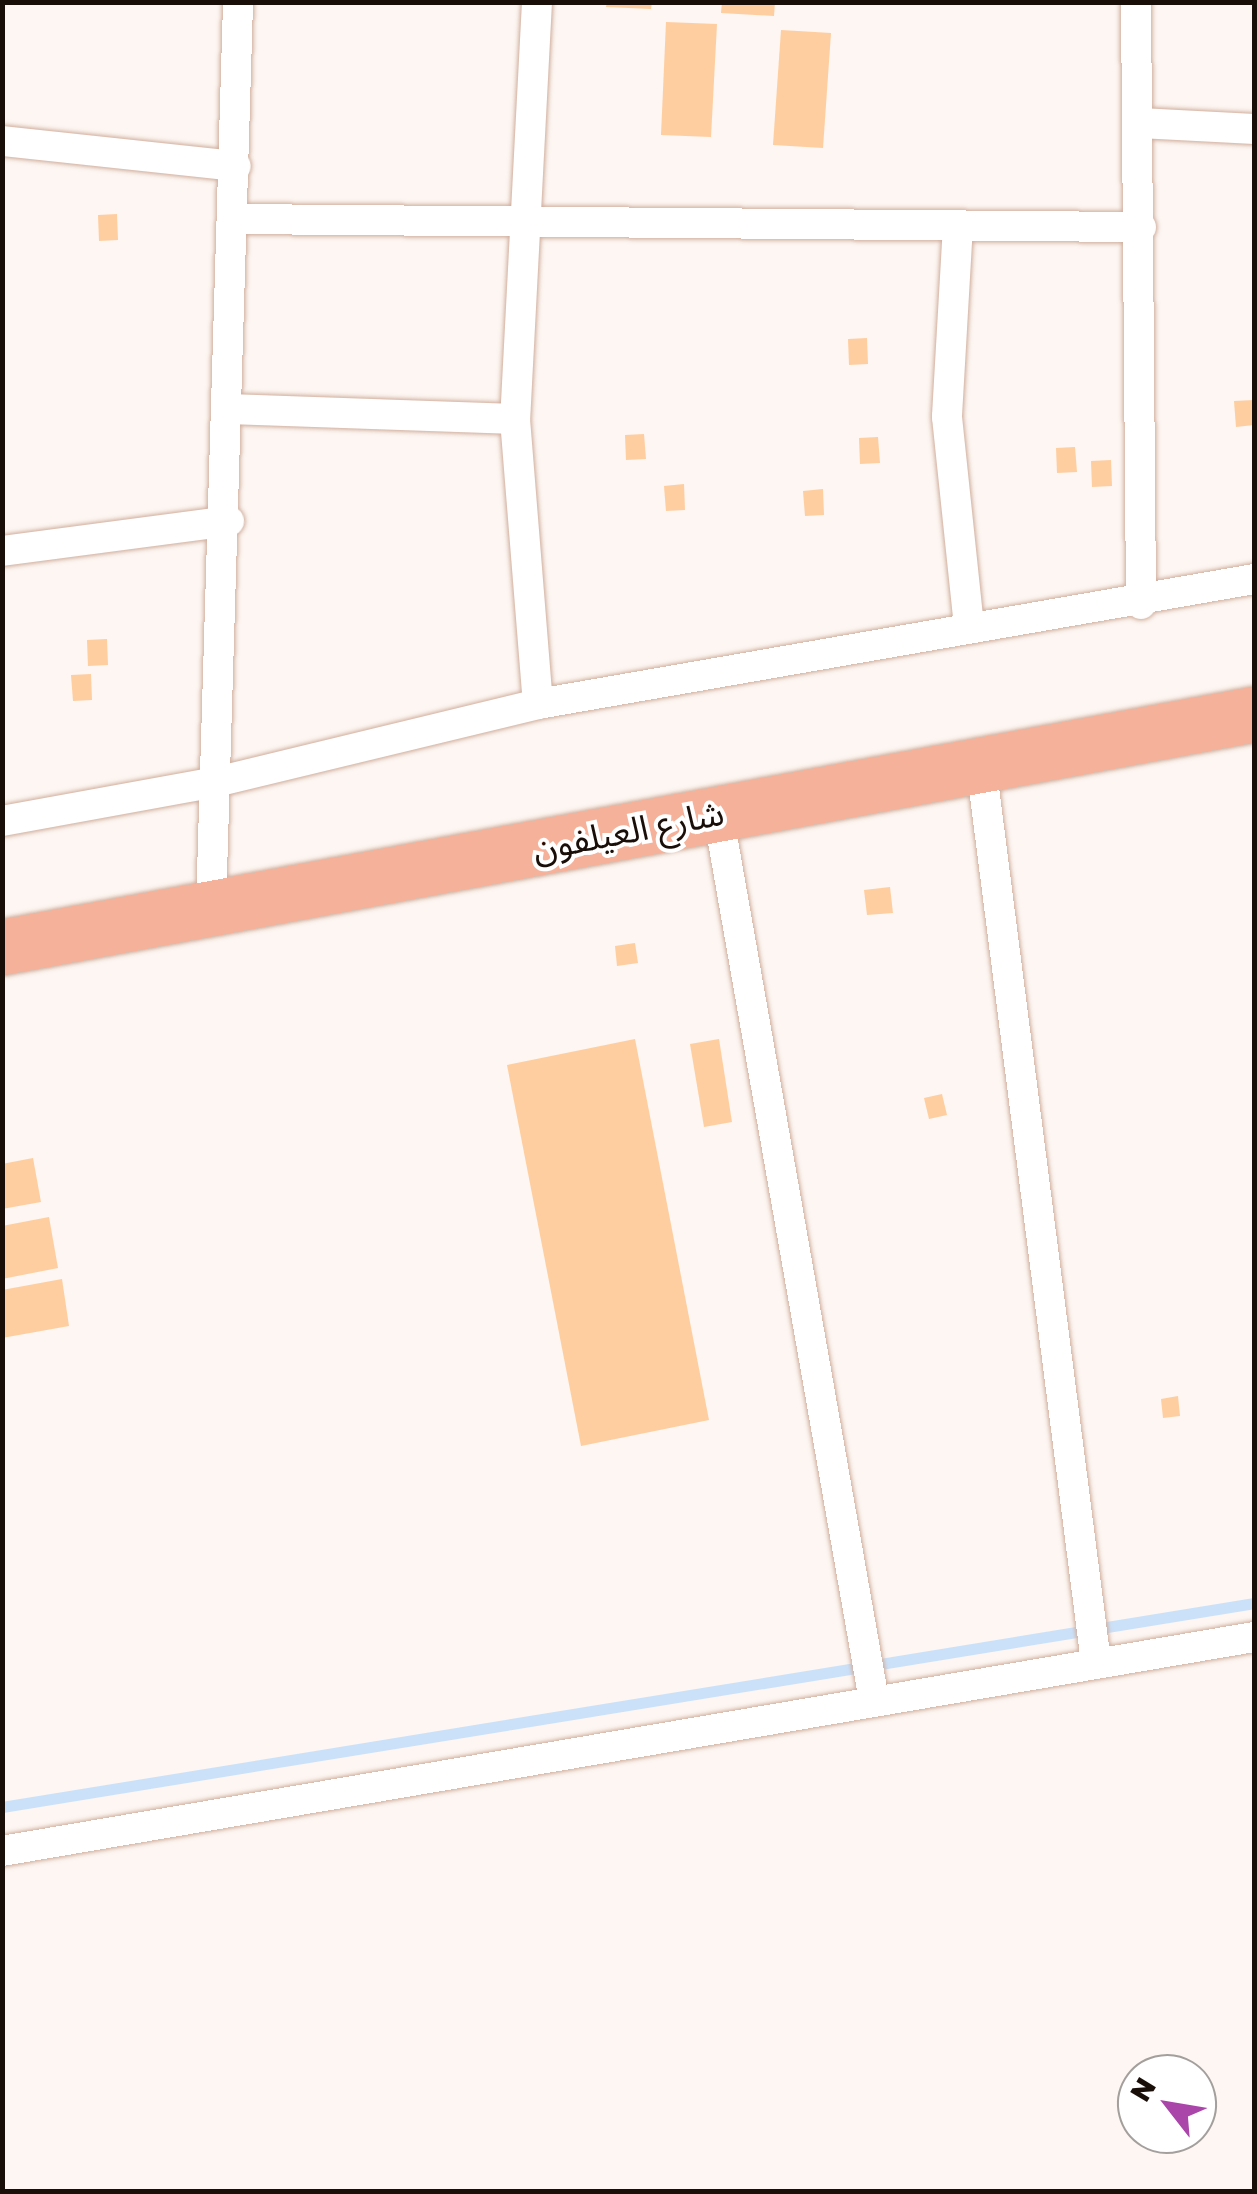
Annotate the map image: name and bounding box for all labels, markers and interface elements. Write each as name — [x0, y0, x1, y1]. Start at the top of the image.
street label: شارع العيلفون — [529, 791, 727, 869]
north arrow — [1117, 2054, 1217, 2154]
text: N — [1123, 2072, 1162, 2107]

